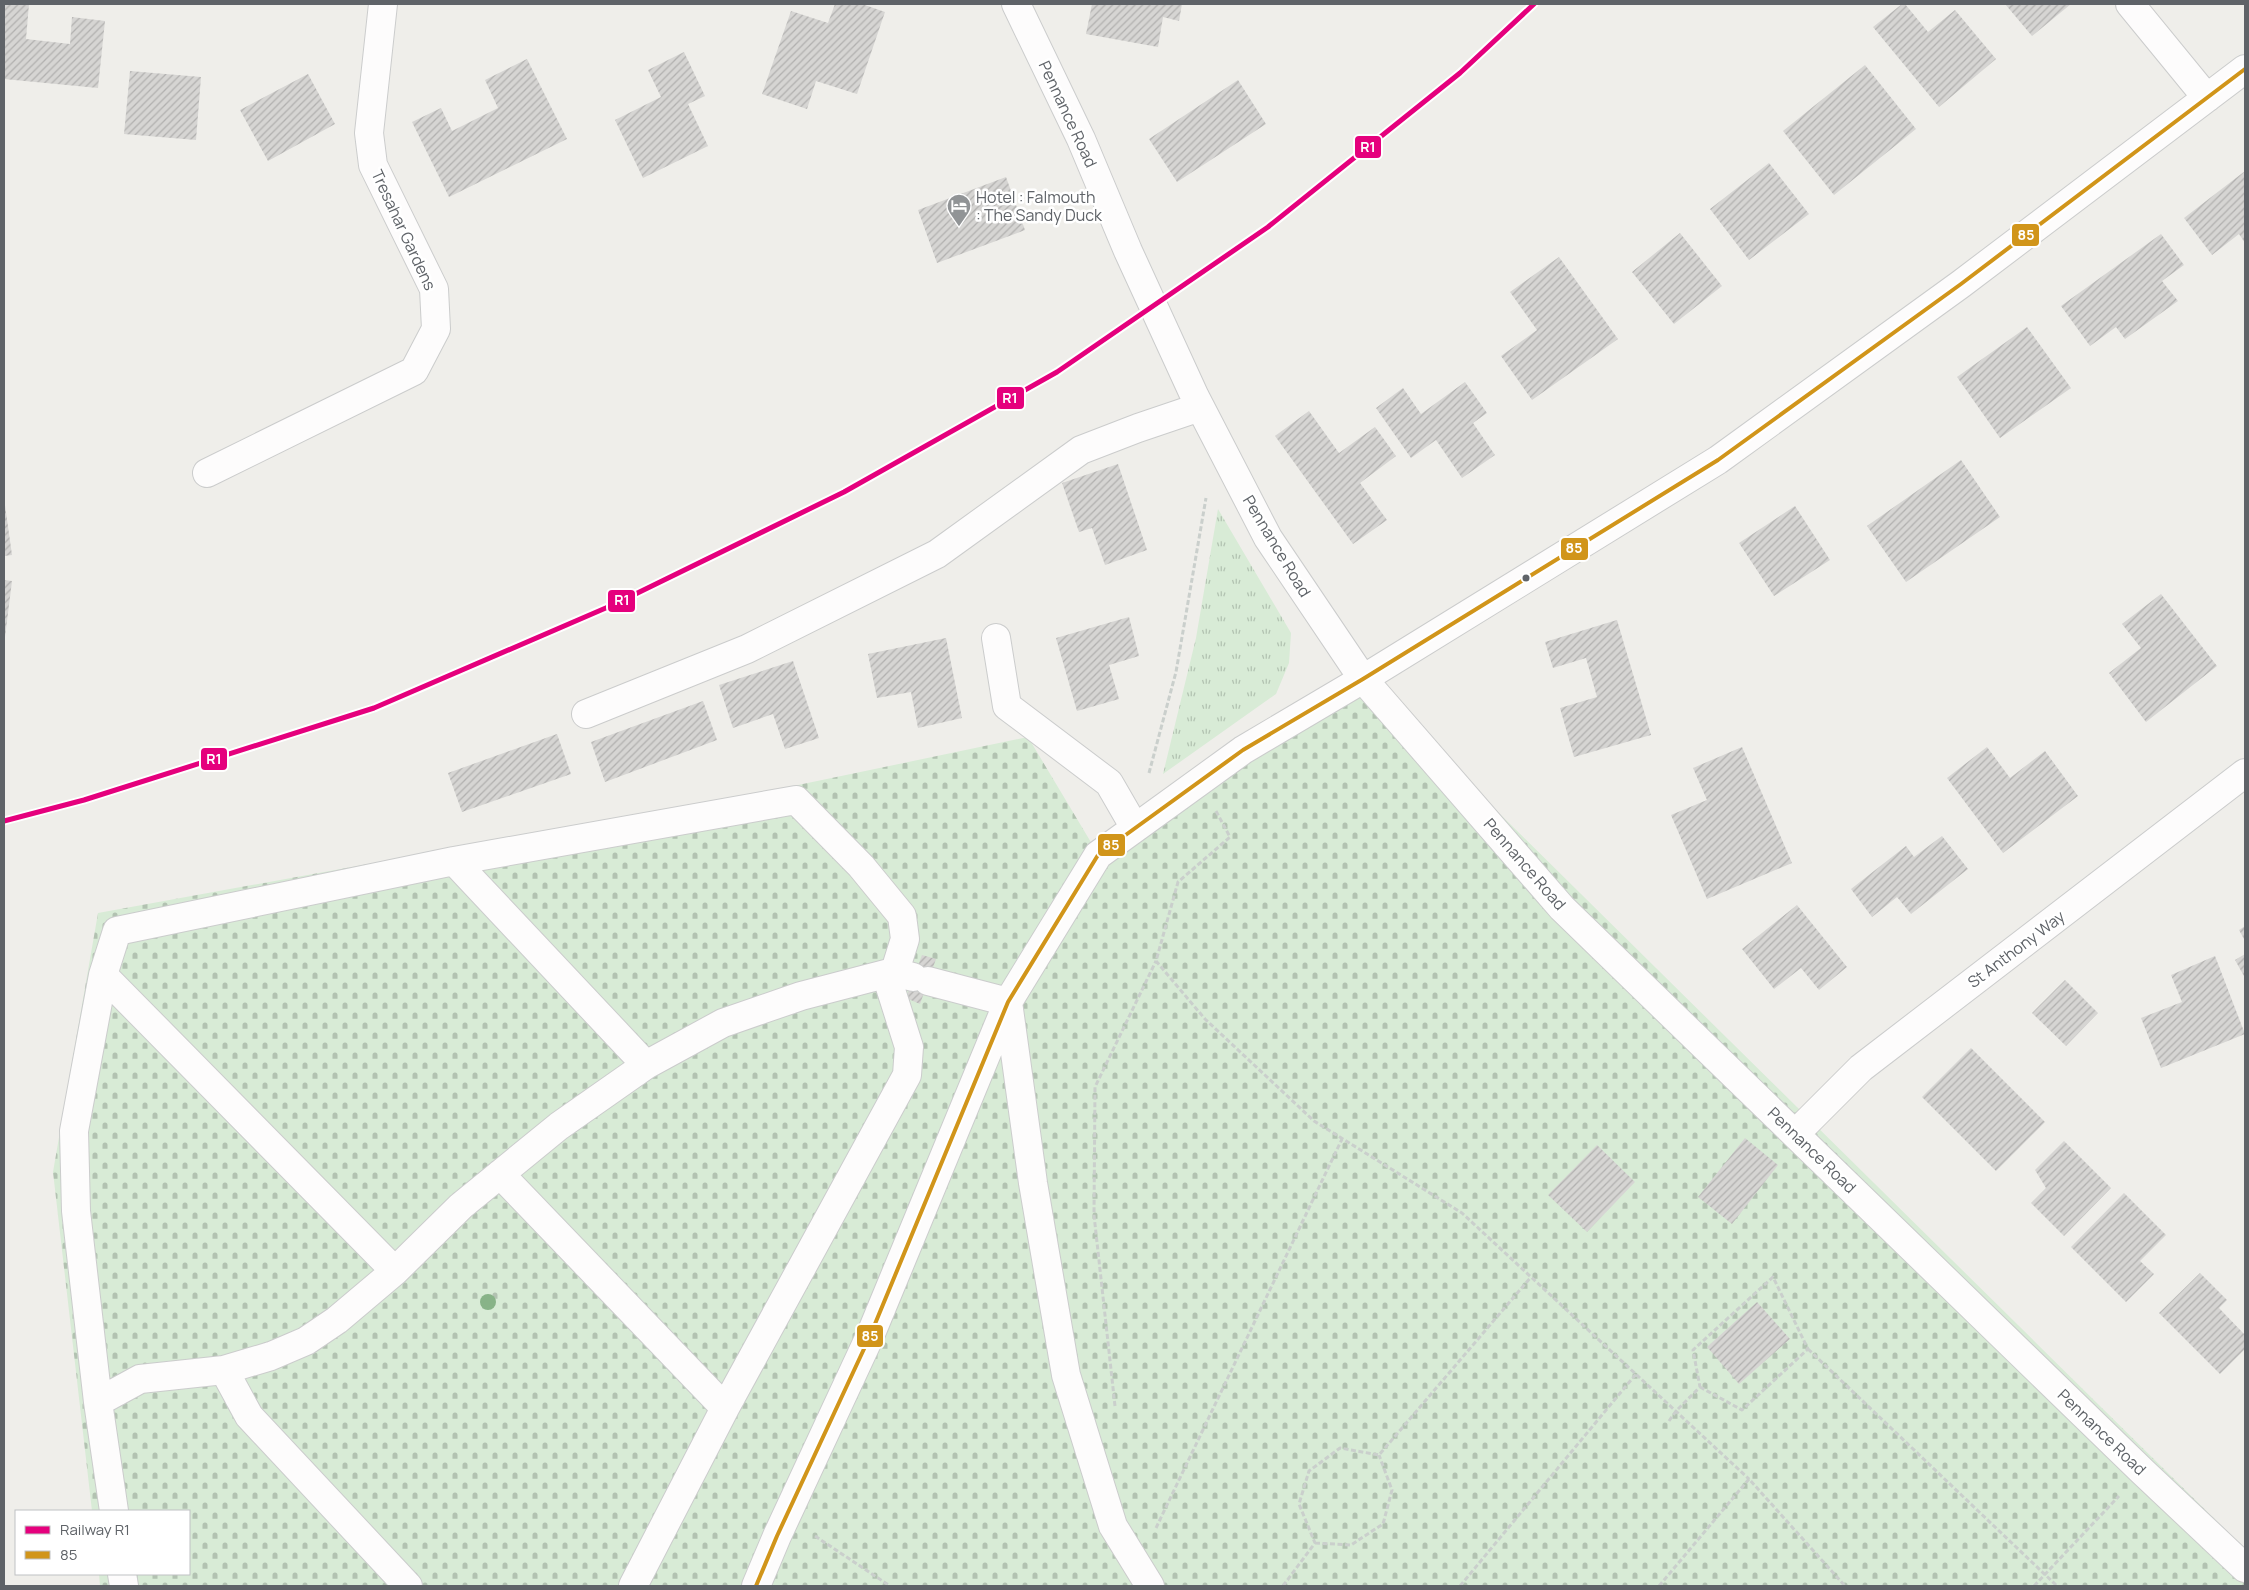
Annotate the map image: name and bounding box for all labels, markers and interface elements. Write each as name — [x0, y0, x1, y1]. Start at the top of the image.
street label: Pennance Road — [1034, 57, 1102, 171]
line badge: R1 — [1354, 135, 1382, 159]
text: R1 — [1360, 137, 1376, 156]
street label: Tresahar Gardens — [366, 166, 442, 294]
place label: Hotel : Falmouth : The Sandy Duck — [976, 186, 1103, 226]
hotel icon: Hotel : Falmouth : The Sandy Duck — [946, 193, 972, 227]
line badge: 85 — [2011, 223, 2040, 247]
text: 85 — [2018, 225, 2034, 244]
line badge: R1 — [996, 386, 1025, 410]
text: R1 — [1002, 388, 1018, 407]
street label: Pennance Road — [1238, 491, 1316, 601]
line badge: 85 — [1560, 537, 1589, 561]
text: 85 — [1566, 538, 1582, 557]
unlabelled marker — [1521, 573, 1531, 583]
line badge: R1 — [607, 589, 636, 613]
text: R1 — [614, 590, 630, 609]
line badge: R1 — [200, 747, 228, 771]
text: R1 — [206, 749, 222, 768]
street label: Pennance Road — [1479, 813, 1571, 915]
line badge: 85 — [1097, 833, 1126, 857]
text: 85 — [1103, 835, 1119, 854]
street label: St Anthony Way — [1963, 905, 2070, 993]
street label: Pennance Road — [1763, 1102, 1861, 1198]
line badge: 85 — [856, 1324, 884, 1348]
text: 85 — [862, 1326, 878, 1345]
street label: Pennance Road — [2053, 1384, 2151, 1480]
legend — [15, 1510, 190, 1575]
text: Railway R1 — [60, 1519, 130, 1540]
text: 85 — [60, 1544, 77, 1565]

